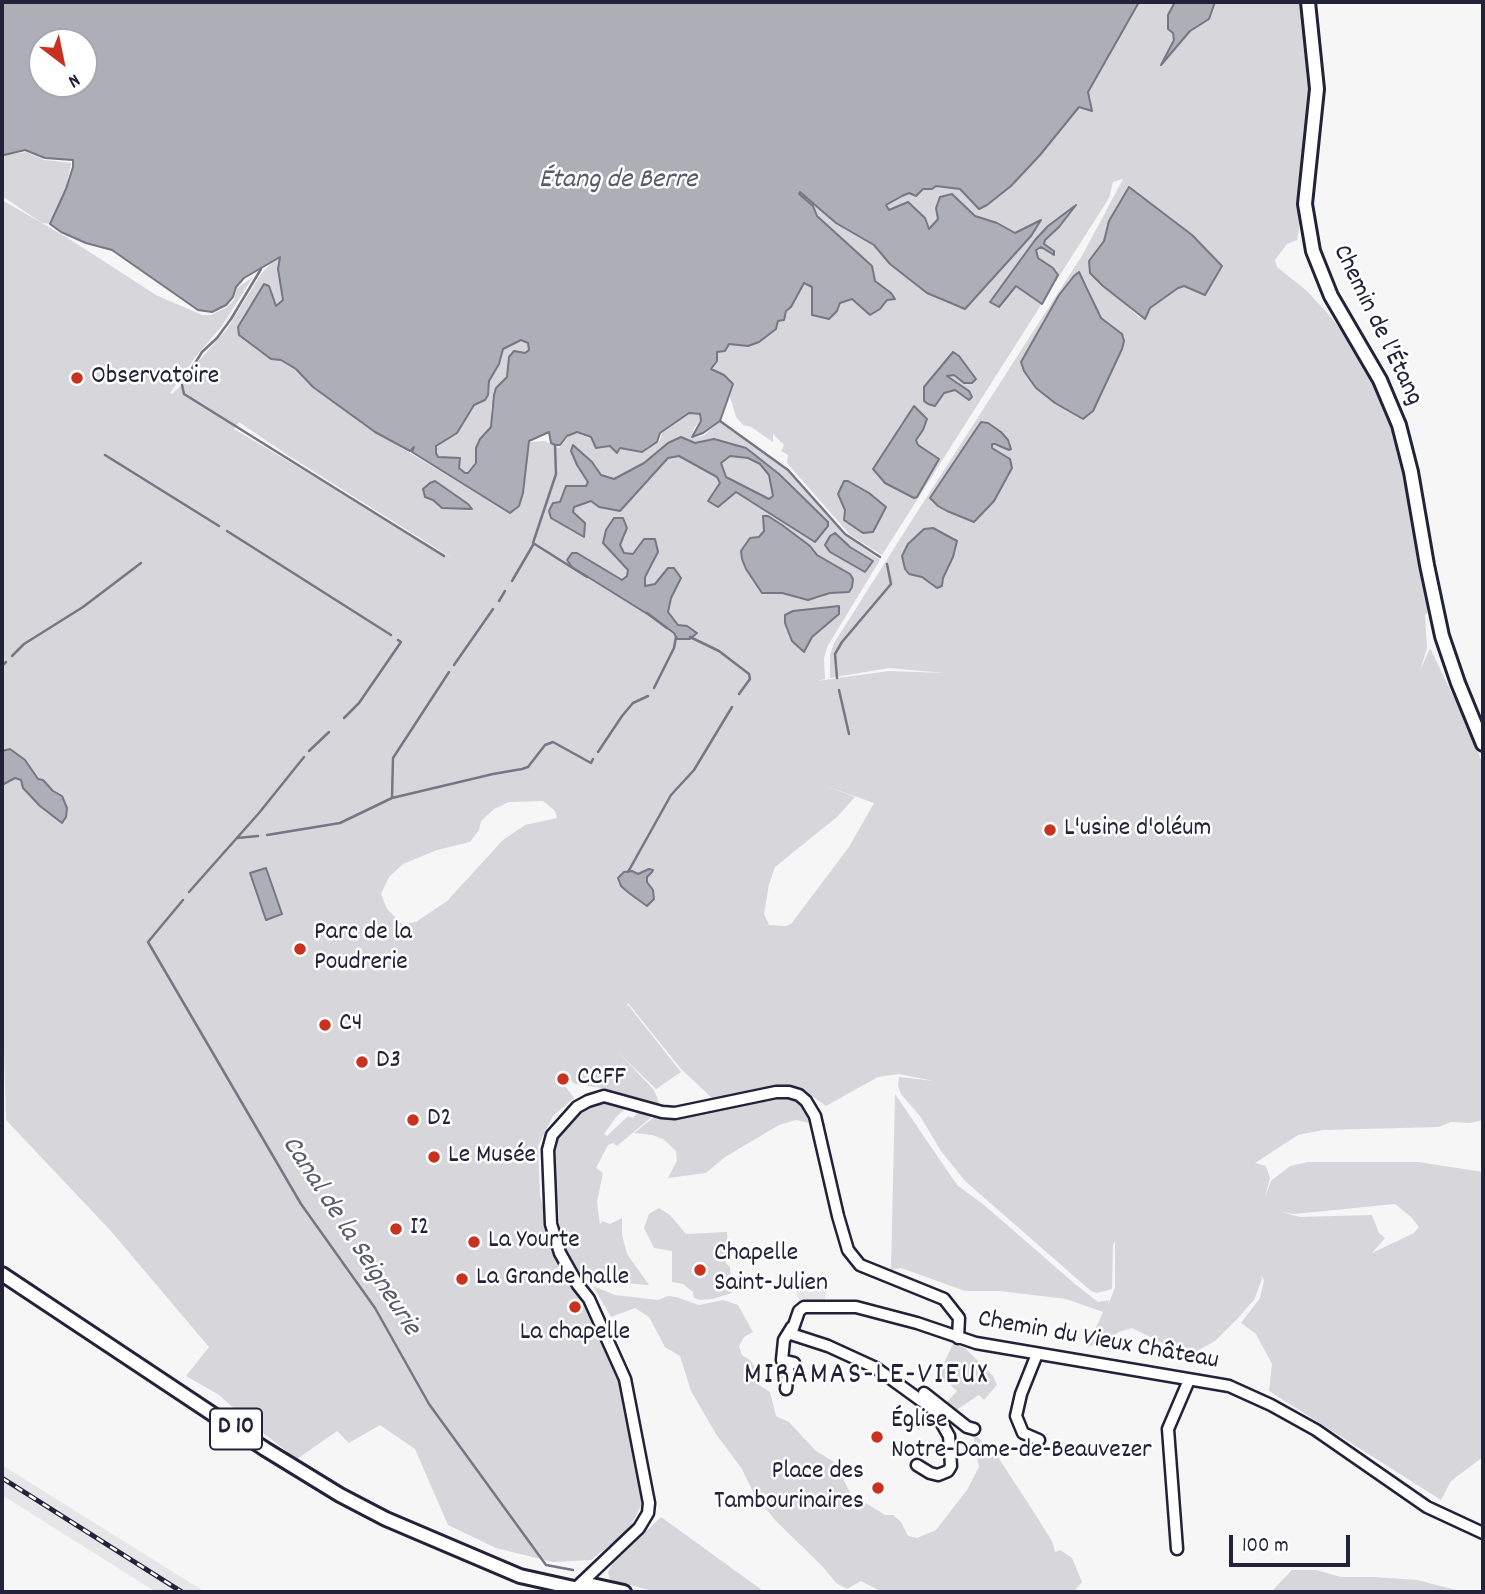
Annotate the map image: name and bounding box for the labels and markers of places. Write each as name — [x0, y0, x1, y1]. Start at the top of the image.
place label: Observatoire — [91, 362, 219, 394]
marker: Observatoire — [69, 370, 85, 386]
place label: L'usine d'oléum — [1064, 814, 1211, 846]
marker: L'usine d'oléum — [1042, 822, 1058, 838]
place label: Parc de la Poudrerie — [314, 918, 412, 979]
marker: Parc de la Poudrerie — [292, 941, 308, 957]
place label: C4 — [339, 1009, 363, 1041]
marker: C4 — [317, 1017, 333, 1033]
place label: D3 — [376, 1046, 401, 1078]
marker: D3 — [354, 1054, 370, 1070]
place label: CCFF — [577, 1063, 626, 1095]
marker: CCFF — [555, 1071, 571, 1087]
place label: D2 — [427, 1104, 452, 1136]
marker: D2 — [405, 1112, 421, 1128]
place label: Le Musée — [448, 1141, 536, 1173]
marker: Le Musée — [426, 1149, 442, 1165]
place label: I2 — [410, 1213, 429, 1245]
marker: I2 — [388, 1221, 404, 1237]
place label: La Yourte — [488, 1226, 580, 1258]
marker: La Yourte — [466, 1234, 482, 1250]
place label: Chapelle Saint-Julien — [714, 1239, 828, 1300]
marker: Chapelle Saint-Julien — [692, 1262, 708, 1278]
place label: La Grande halle — [476, 1263, 629, 1295]
marker: La Grande halle — [454, 1271, 470, 1287]
marker: La chapelle — [567, 1299, 583, 1315]
place label: La chapelle — [520, 1318, 630, 1350]
place label: Église Notre-Dame-de-Beauvezer — [891, 1406, 1152, 1468]
marker: Église Notre-Dame-de-Beauvezer — [869, 1429, 885, 1445]
place label: Place des Tambourinaires — [714, 1457, 864, 1518]
marker: Place des Tambourinaires — [870, 1480, 886, 1496]

